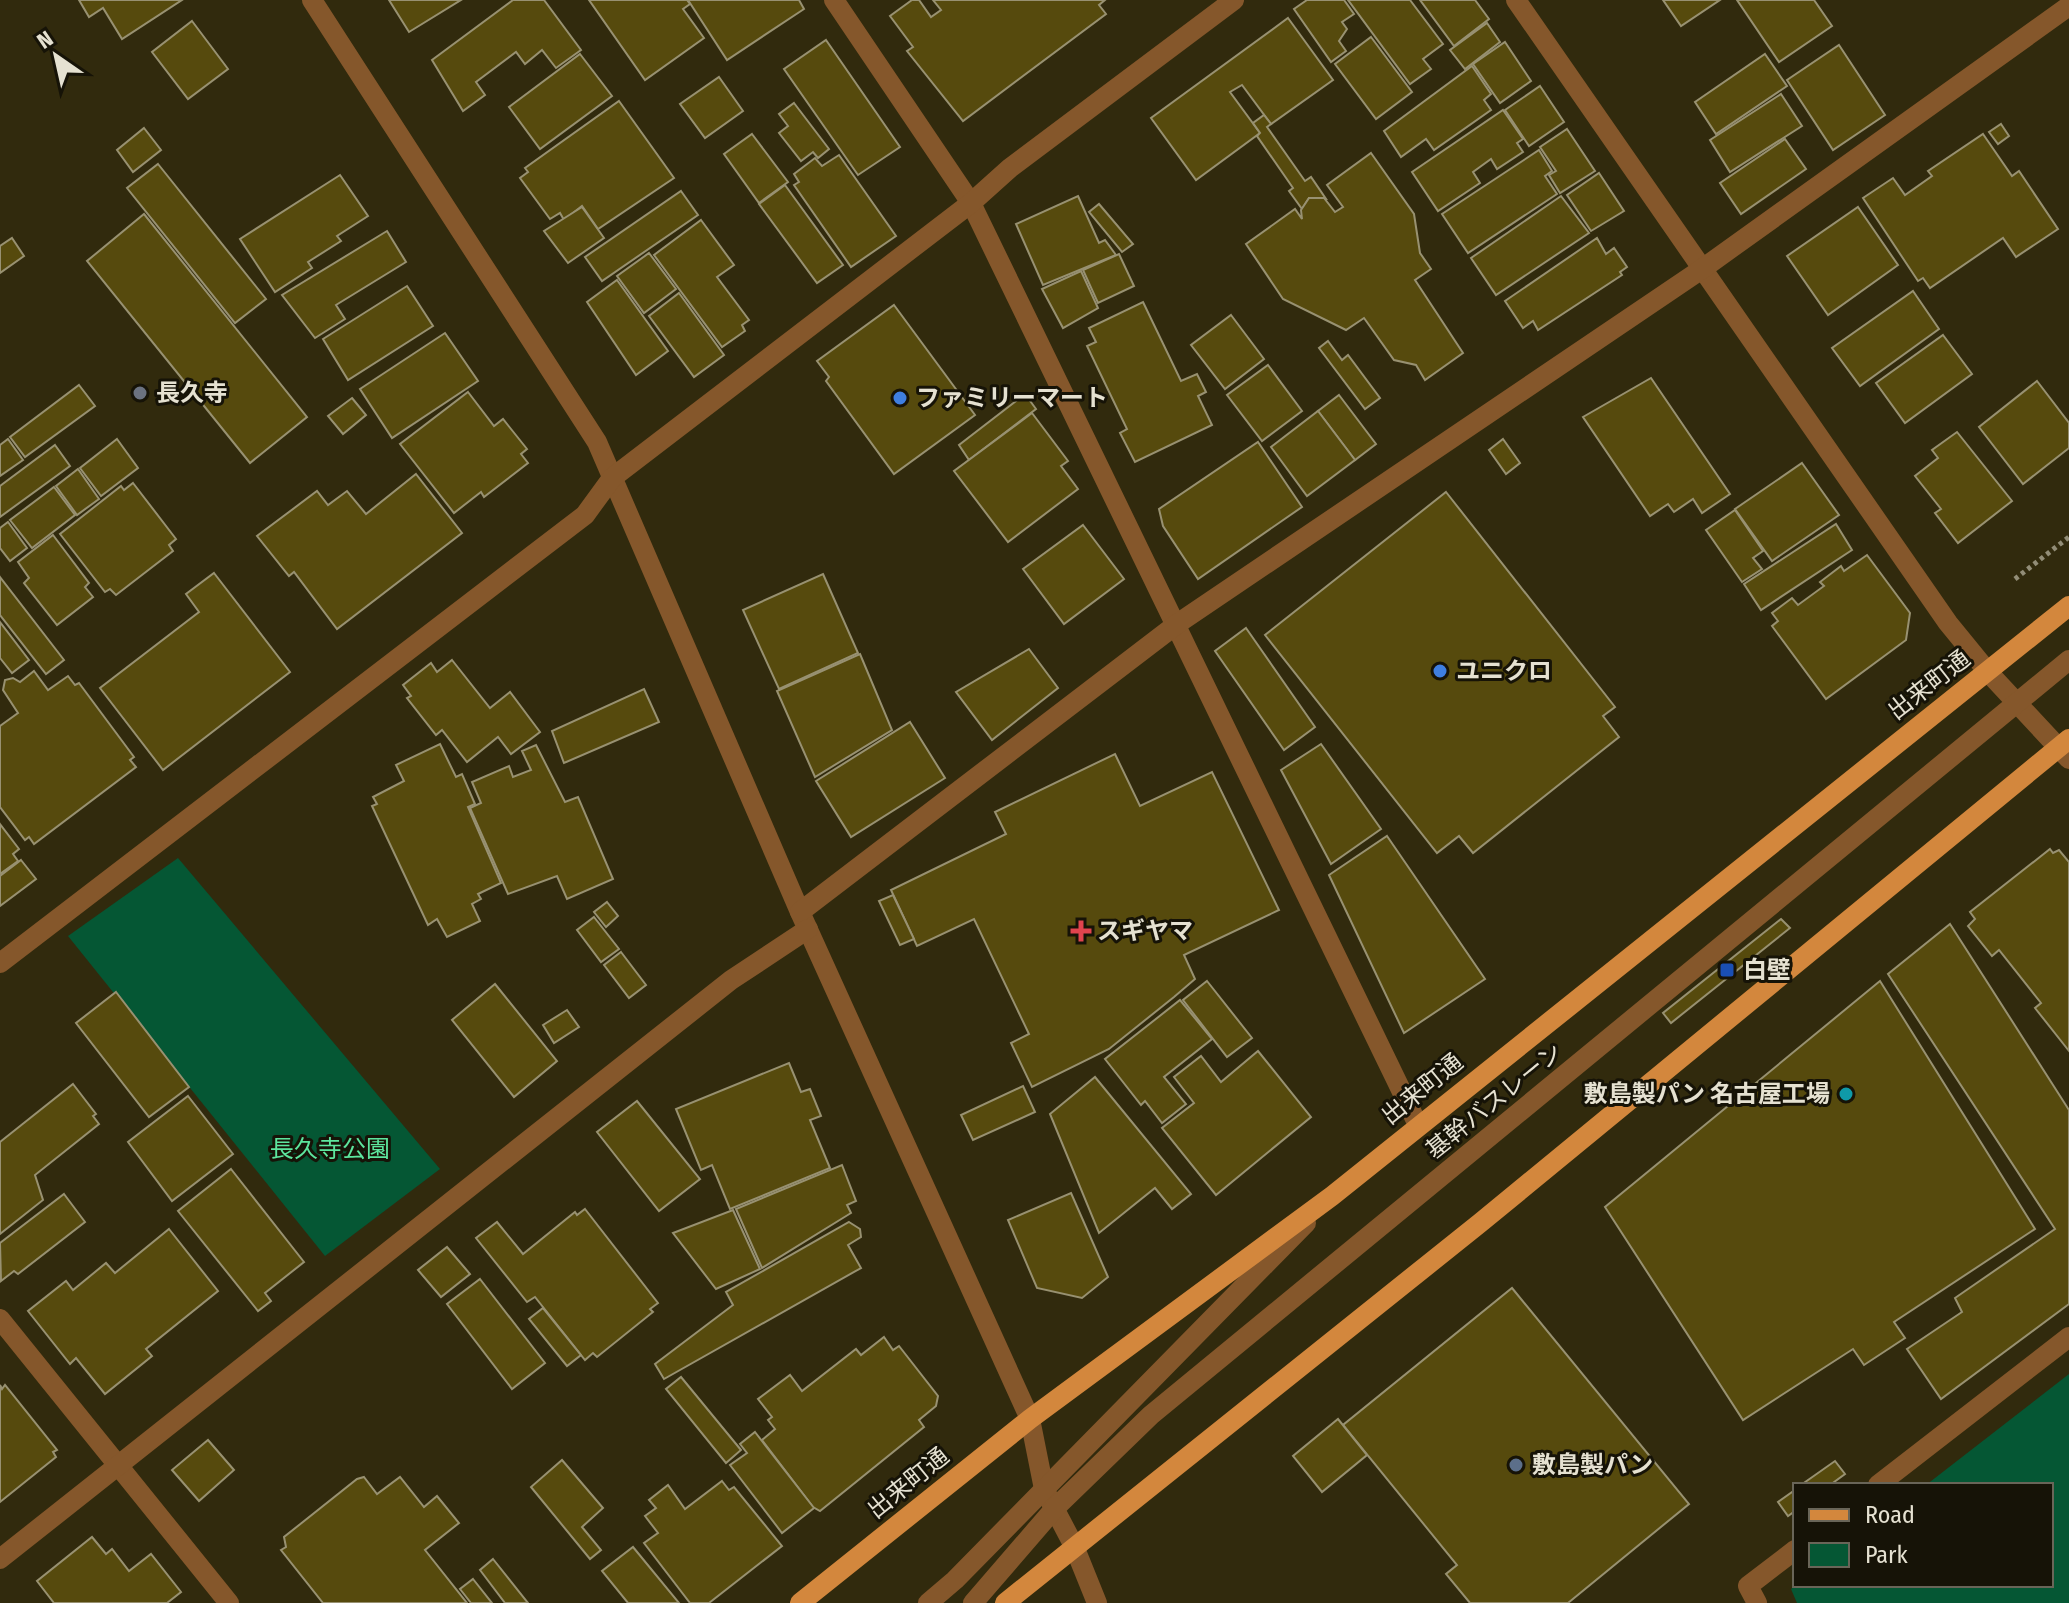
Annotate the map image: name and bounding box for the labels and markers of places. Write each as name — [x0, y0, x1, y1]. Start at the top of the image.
place label: 長久寺 — [156, 379, 228, 407]
marker: 長久寺 — [131, 384, 149, 402]
place label: ファミリーマート — [916, 384, 1108, 412]
marker: ファミリーマート — [891, 389, 909, 407]
place label: ユニクロ — [1456, 657, 1552, 685]
marker: ユニクロ — [1431, 662, 1449, 680]
place label: スギヤマ — [1097, 917, 1193, 945]
marker: スギヤマ — [1072, 922, 1090, 940]
place label: 白壁 — [1743, 956, 1791, 984]
marker: 白壁 — [1718, 961, 1736, 979]
place label: 敷島製パン 名古屋工場 — [1584, 1080, 1830, 1108]
marker: 敷島製パン 名古屋工場 — [1837, 1085, 1855, 1103]
place label: 敷島製パン — [1532, 1451, 1653, 1479]
marker: 敷島製パン — [1507, 1456, 1525, 1474]

